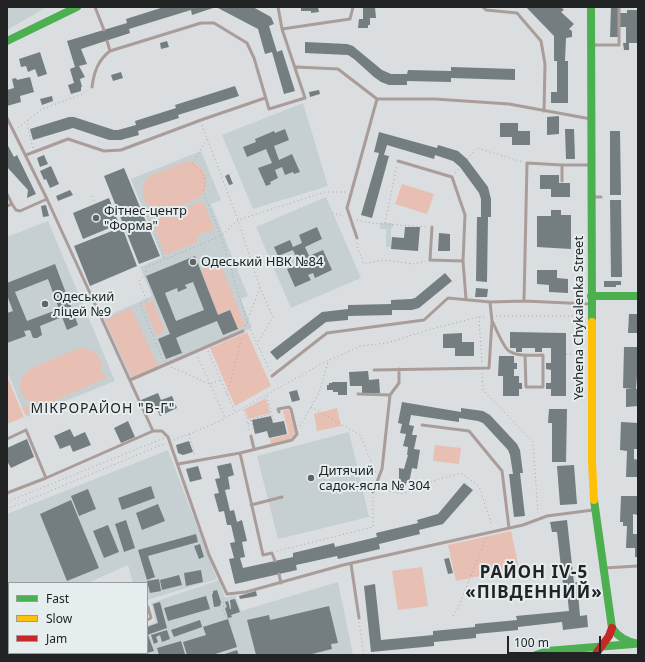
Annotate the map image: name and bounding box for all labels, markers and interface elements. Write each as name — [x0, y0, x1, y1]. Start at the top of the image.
place label: Фітнес-центр "Форма" — [104, 203, 187, 234]
marker: Фітнес-центр "Форма" — [91, 213, 101, 223]
street label: Yevhena Chykalenka Street — [571, 236, 587, 400]
place label: Одеський НВК №84 — [201, 254, 323, 270]
marker: Одеський НВК №84 — [188, 257, 198, 267]
place label: Одеський ліцей №9 — [53, 289, 114, 320]
marker: Одеський ліцей №9 — [40, 299, 50, 309]
district label: МІКРОРАЙОН "В-Г" — [31, 401, 175, 417]
place label: Дитячий садок-ясла № 304 — [319, 463, 430, 494]
marker: Дитячий садок-ясла № 304 — [306, 473, 316, 483]
district label: РАЙОН IV-5 «ПІВДЕННИЙ» — [465, 563, 603, 603]
legend — [8, 582, 148, 654]
text: Fast — [46, 590, 69, 607]
text: Slow — [46, 610, 72, 627]
scale bar — [509, 628, 603, 654]
text: Jam — [46, 630, 67, 647]
text: 100 m — [514, 634, 549, 651]

